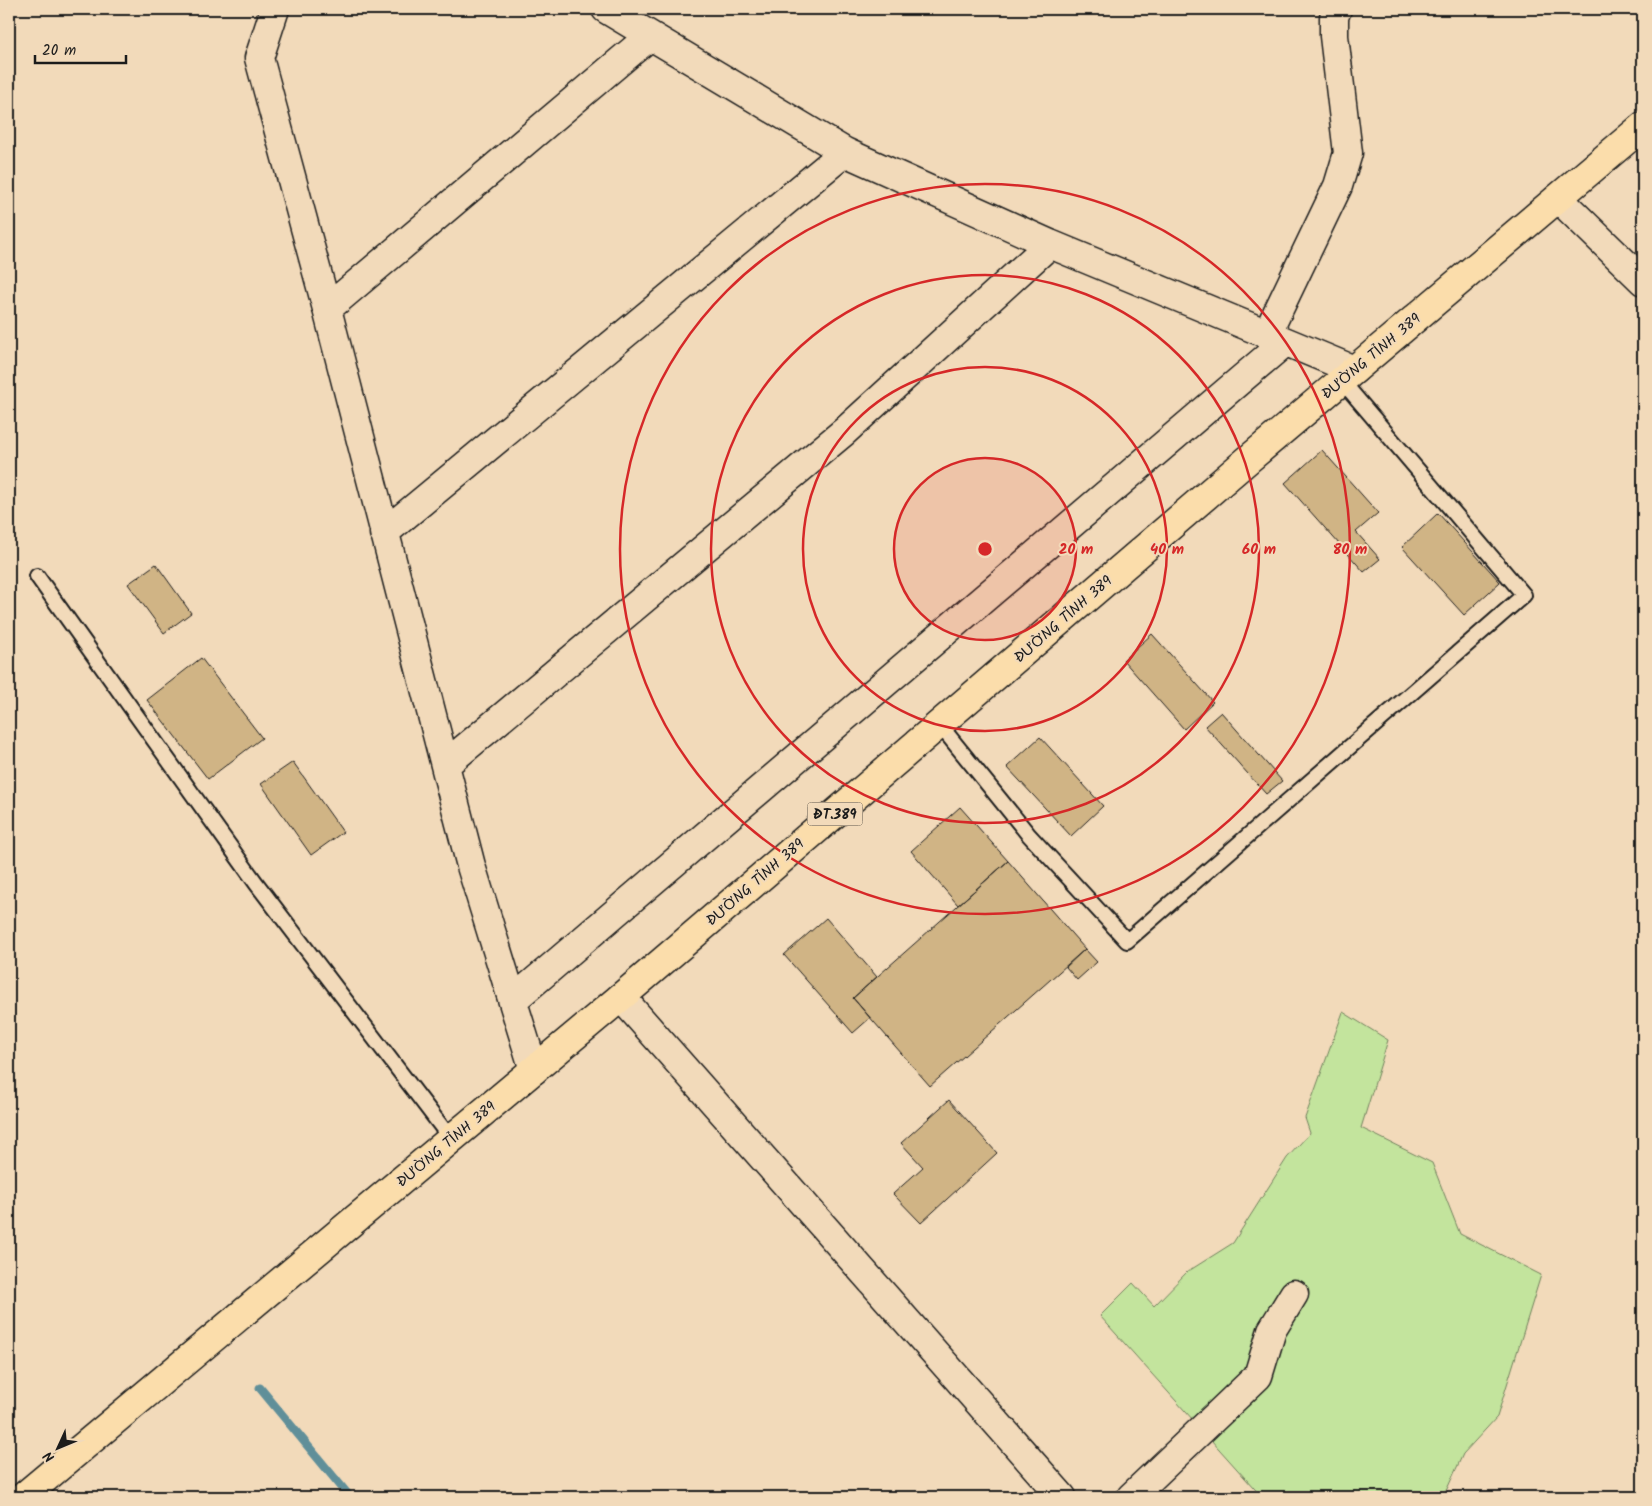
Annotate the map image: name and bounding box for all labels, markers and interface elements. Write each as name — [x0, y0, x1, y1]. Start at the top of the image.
scale bar — [35, 32, 126, 64]
text: 20 m — [42, 39, 76, 63]
street label: ĐƯỜNG TỈNH 389 — [1317, 307, 1427, 406]
text: 20 m — [1059, 538, 1093, 562]
text: 40 m — [1150, 538, 1184, 562]
text: 60 m — [1242, 538, 1276, 562]
text: 80 m — [1333, 538, 1367, 562]
centre of rings — [976, 540, 994, 558]
street label: ĐƯỜNG TỈNH 389 — [1009, 570, 1119, 669]
road number: ĐT.389 — [808, 802, 862, 826]
street label: ĐƯỜNG TỈNH 389 — [701, 833, 811, 932]
street label: ĐƯỜNG TỈNH 389 — [392, 1095, 502, 1194]
north arrow — [32, 1424, 82, 1474]
text: N — [38, 1445, 60, 1467]

